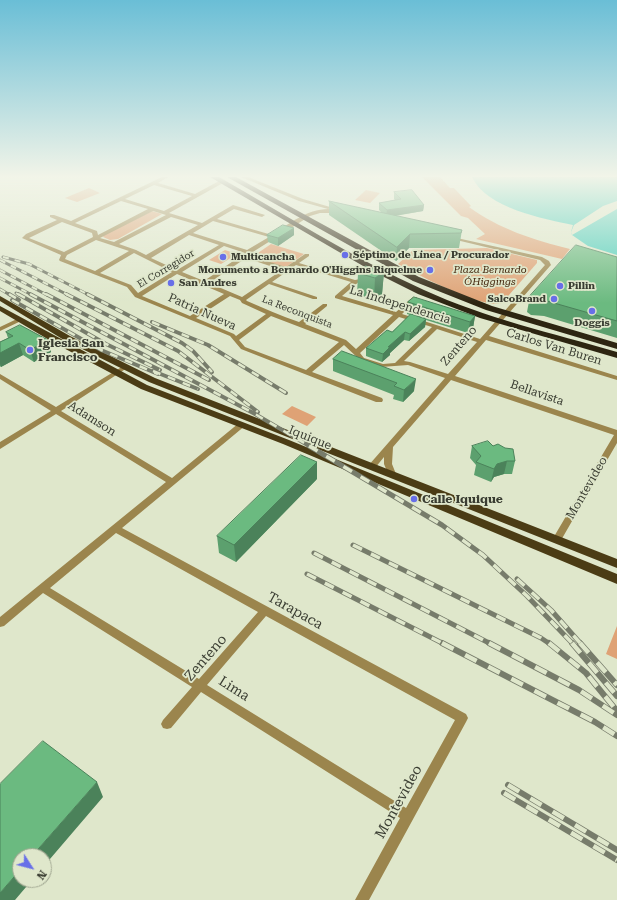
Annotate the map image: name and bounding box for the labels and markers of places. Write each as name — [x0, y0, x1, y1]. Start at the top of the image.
place label: Séptimo de Línea / Procurador — [353, 249, 509, 261]
marker: Séptimo de Línea / Procurador — [340, 250, 350, 260]
place label: Multicancha — [231, 251, 294, 263]
marker: Multicancha — [218, 252, 228, 262]
place label: Monumento a Bernardo O'Higgins Riquelme — [198, 264, 422, 276]
marker: Monumento a Bernardo O'Higgins Riquelme — [425, 265, 435, 275]
place label: San Andres — [179, 277, 237, 289]
marker: San Andres — [166, 278, 176, 288]
place label: Pillin — [568, 280, 595, 292]
marker: Pillin — [555, 281, 565, 291]
place label: SalcoBrand — [487, 293, 546, 305]
marker: SalcoBrand — [549, 294, 559, 304]
marker: Doggis — [587, 306, 597, 316]
place label: Doggis — [574, 317, 610, 329]
place label: Iglesia San Francisco — [38, 336, 104, 364]
marker: Iglesia San Francisco — [25, 345, 35, 355]
place label: Calle Iquique — [422, 492, 503, 506]
marker: Calle Iquique — [409, 494, 419, 504]

